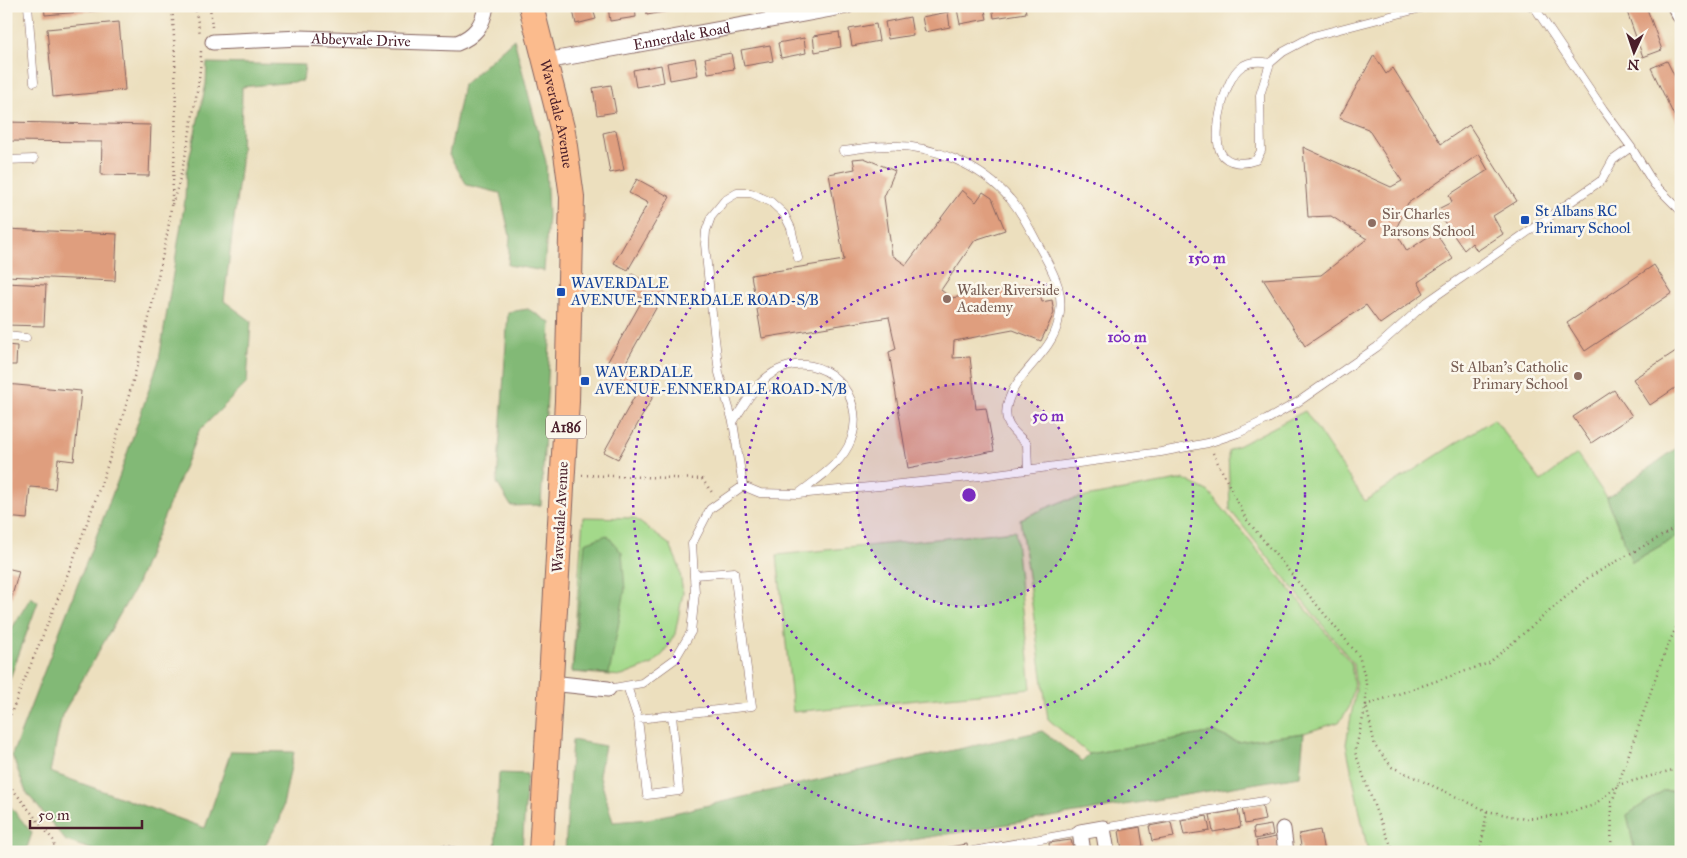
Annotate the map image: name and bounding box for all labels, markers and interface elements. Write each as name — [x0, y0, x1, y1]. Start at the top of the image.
street label: Ennerdale Road — [632, 18, 732, 54]
north arrow — [1610, 28, 1660, 78]
street label: Abbeyvale Drive — [310, 29, 411, 51]
text: N — [1627, 56, 1640, 73]
street label: Waverdale Avenue — [536, 58, 577, 169]
place label: St Albans RC Primary School — [1535, 202, 1632, 237]
place label: Sir Charles Parsons School — [1382, 205, 1476, 240]
marker: St Albans RC Primary School — [1519, 214, 1531, 226]
marker: Sir Charles Parsons School — [1366, 217, 1378, 229]
text: 150 m — [1188, 249, 1226, 267]
place label: WAVERDALE AVENUE-ENNERDALE ROAD-S/B — [570, 274, 819, 309]
place label: Walker Riverside Academy — [956, 281, 1060, 316]
marker: WAVERDALE AVENUE-ENNERDALE ROAD-S/B — [555, 286, 567, 298]
marker: Walker Riverside Academy — [941, 293, 953, 305]
text: 100 m — [1107, 328, 1147, 346]
place label: St Alban's Catholic Primary School — [1450, 358, 1569, 393]
place label: WAVERDALE AVENUE-ENNERDALE ROAD-N/B — [594, 363, 847, 398]
marker: St Alban's Catholic Primary School — [1572, 370, 1584, 382]
marker: WAVERDALE AVENUE-ENNERDALE ROAD-N/B — [579, 375, 591, 387]
text: 50 m — [1032, 407, 1064, 425]
road number: A186 — [546, 416, 586, 438]
street label: Waverdale Avenue — [548, 461, 572, 573]
centre of rings — [960, 486, 978, 504]
scale bar — [30, 798, 142, 830]
text: 50 m — [38, 806, 70, 824]

